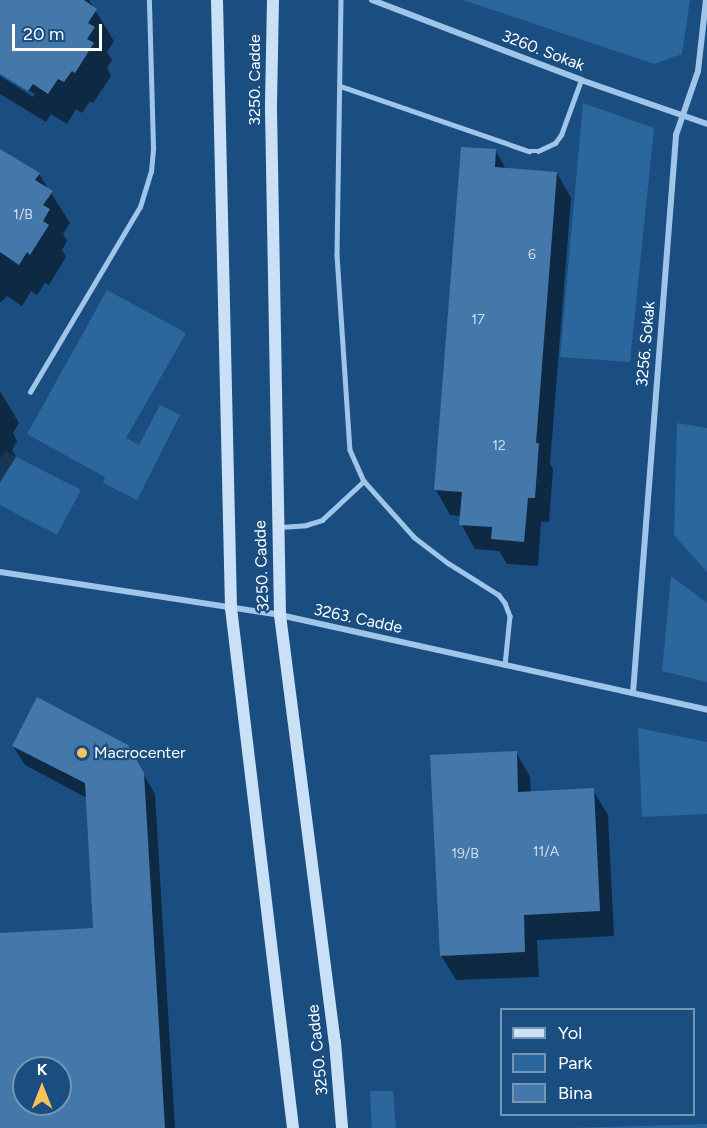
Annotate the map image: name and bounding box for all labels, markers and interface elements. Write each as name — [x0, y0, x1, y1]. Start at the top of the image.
scale bar — [15, 12, 105, 50]
text: 20 m — [23, 23, 64, 45]
street label: 3260. Sokak — [499, 26, 587, 76]
street label: 3250. Cadde — [245, 34, 265, 126]
house number: 1/B — [13, 207, 33, 223]
house number: 6 — [528, 247, 536, 263]
street label: 3256. Sokak — [633, 300, 659, 388]
house number: 17 — [471, 312, 485, 328]
house number: 12 — [492, 438, 506, 454]
street label: 3250. Cadde — [251, 520, 273, 612]
street label: 3263. Cadde — [312, 600, 404, 638]
place label: Macrocenter — [94, 743, 186, 763]
marker: Macrocenter — [75, 746, 89, 760]
house number: 11/A — [533, 844, 559, 860]
house number: 19/B — [451, 846, 479, 862]
street label: 3250. Cadde — [304, 1003, 332, 1097]
legend — [500, 1008, 695, 1116]
text: Yol — [558, 1022, 582, 1044]
text: Park — [558, 1052, 592, 1074]
north arrow — [12, 1056, 72, 1116]
text: K — [37, 1060, 47, 1079]
text: Bina — [558, 1082, 592, 1104]

